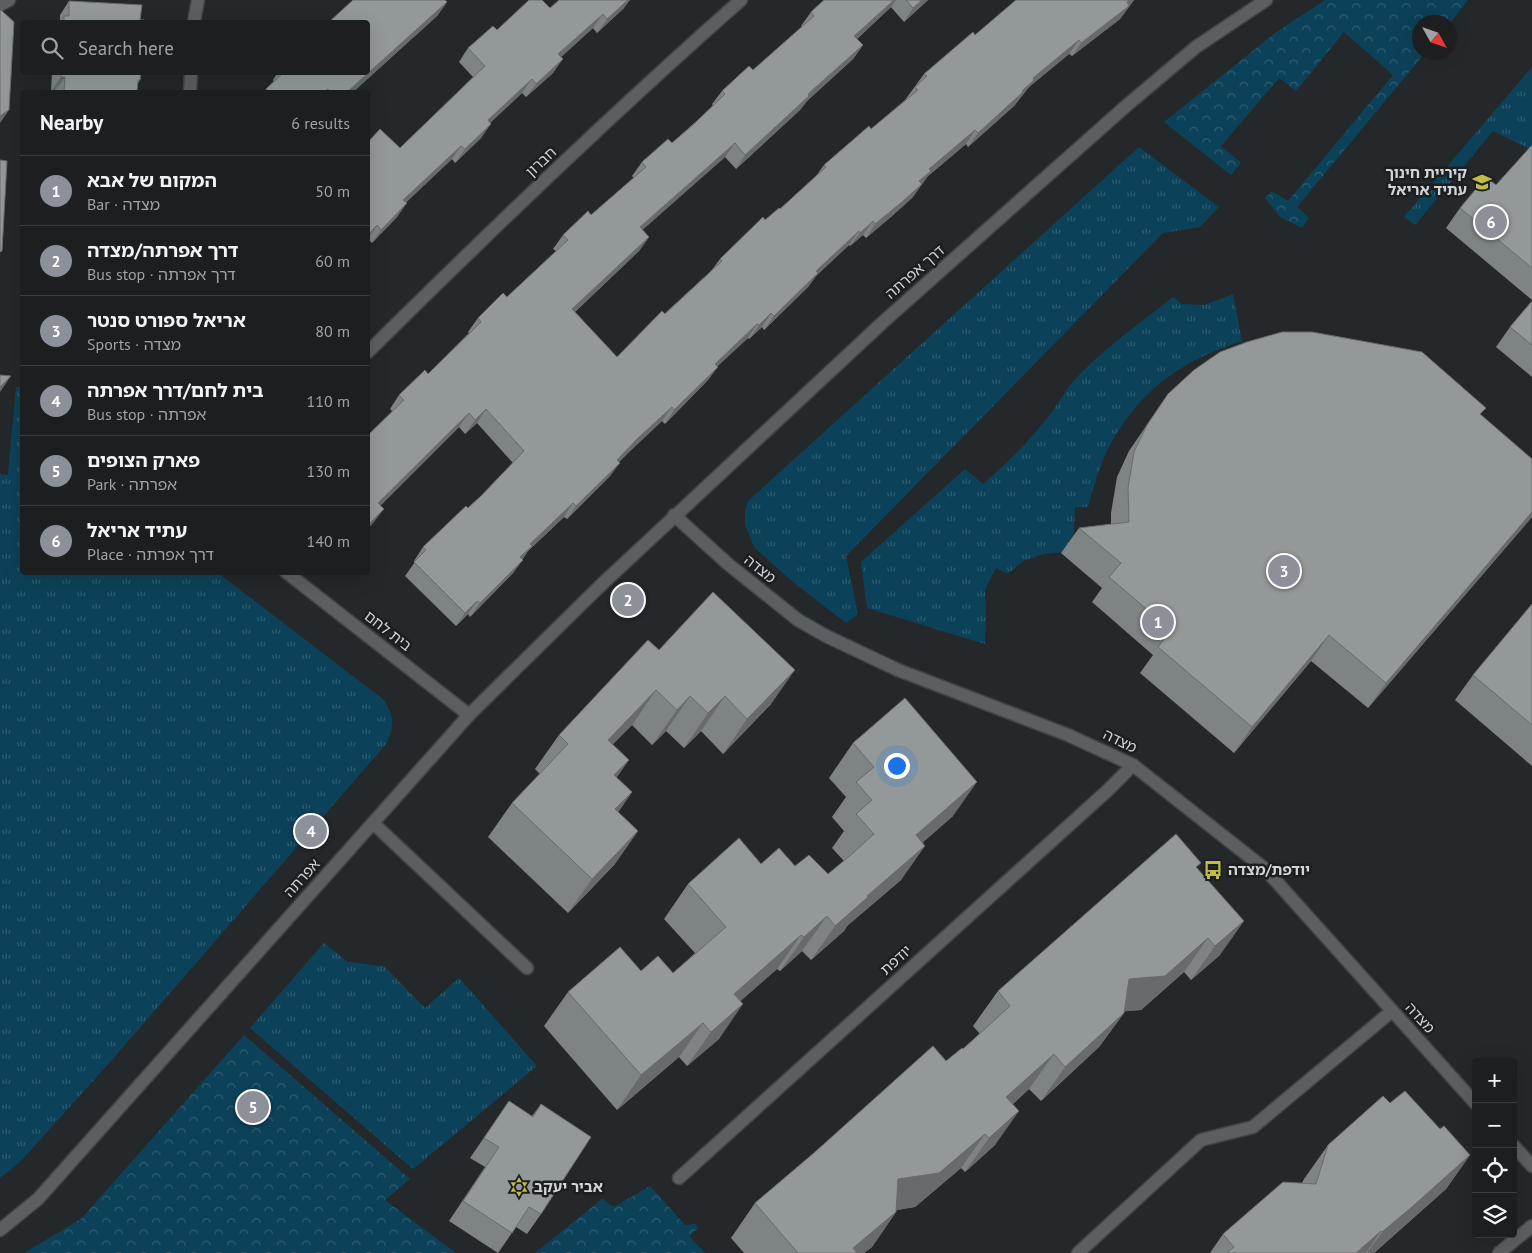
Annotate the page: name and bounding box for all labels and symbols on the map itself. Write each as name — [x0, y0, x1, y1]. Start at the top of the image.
north arrow — [1412, 15, 1457, 60]
street label: חברון — [521, 143, 560, 181]
place label: קיריית חינוך עתיד אריאל — [1385, 163, 1467, 199]
school or university icon: קיריית חינוך עתיד אריאל — [1471, 171, 1493, 193]
pin: 6 — [1475, 203, 1507, 241]
street label: דרך אפרתה — [881, 241, 948, 303]
street label: מצדה — [741, 550, 780, 587]
pin: 3 — [1268, 552, 1300, 590]
pin: 2 — [612, 581, 644, 619]
pin: 1 — [1142, 603, 1174, 641]
street label: בית לחם — [361, 606, 416, 655]
street label: מצדה — [1100, 724, 1140, 757]
your location — [884, 753, 910, 779]
pin: 4 — [295, 812, 327, 850]
street label: אפרתה — [279, 854, 324, 901]
bus stop icon: יודפת/מצדה — [1202, 859, 1224, 881]
place label: יודפת/מצדה — [1228, 860, 1310, 879]
street label: יודפת — [876, 941, 915, 979]
street label: מצדה — [1402, 998, 1439, 1037]
pin: 5 — [237, 1088, 269, 1126]
synagogue icon: אביר יעקב — [508, 1176, 530, 1198]
place label: אביר יעקב — [534, 1177, 603, 1196]

